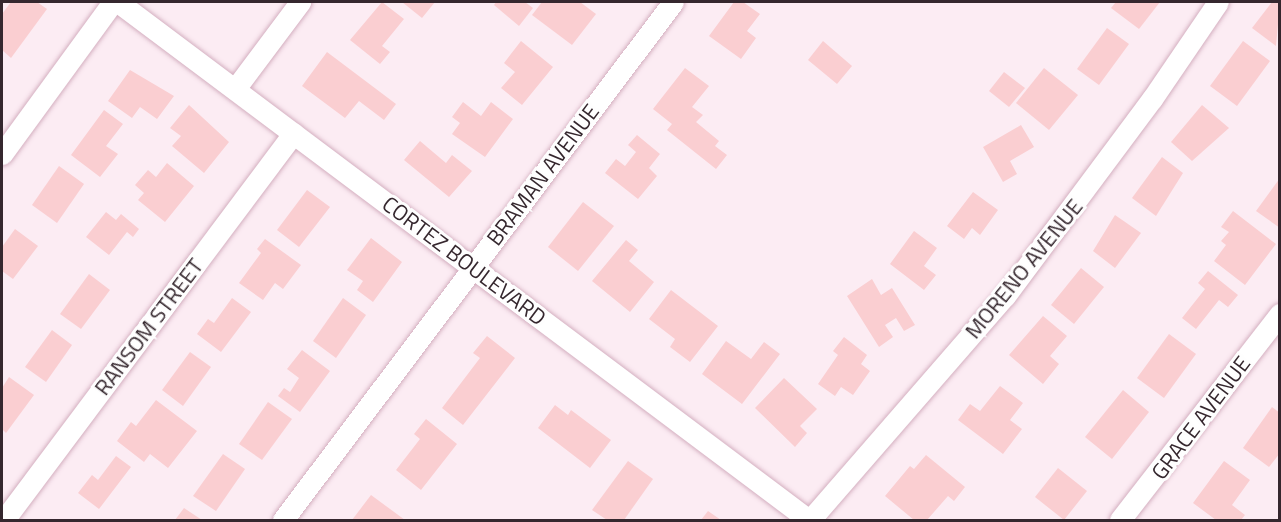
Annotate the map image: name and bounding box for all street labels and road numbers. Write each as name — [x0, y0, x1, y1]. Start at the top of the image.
street label: BRAMAN AVENUE — [481, 99, 605, 251]
street label: CORTEZ BOULEVARD — [377, 191, 551, 331]
street label: MORENO AVENUE — [960, 194, 1088, 344]
street label: RANSOM STREET — [89, 254, 209, 400]
street label: GRACE AVENUE — [1146, 351, 1256, 485]

